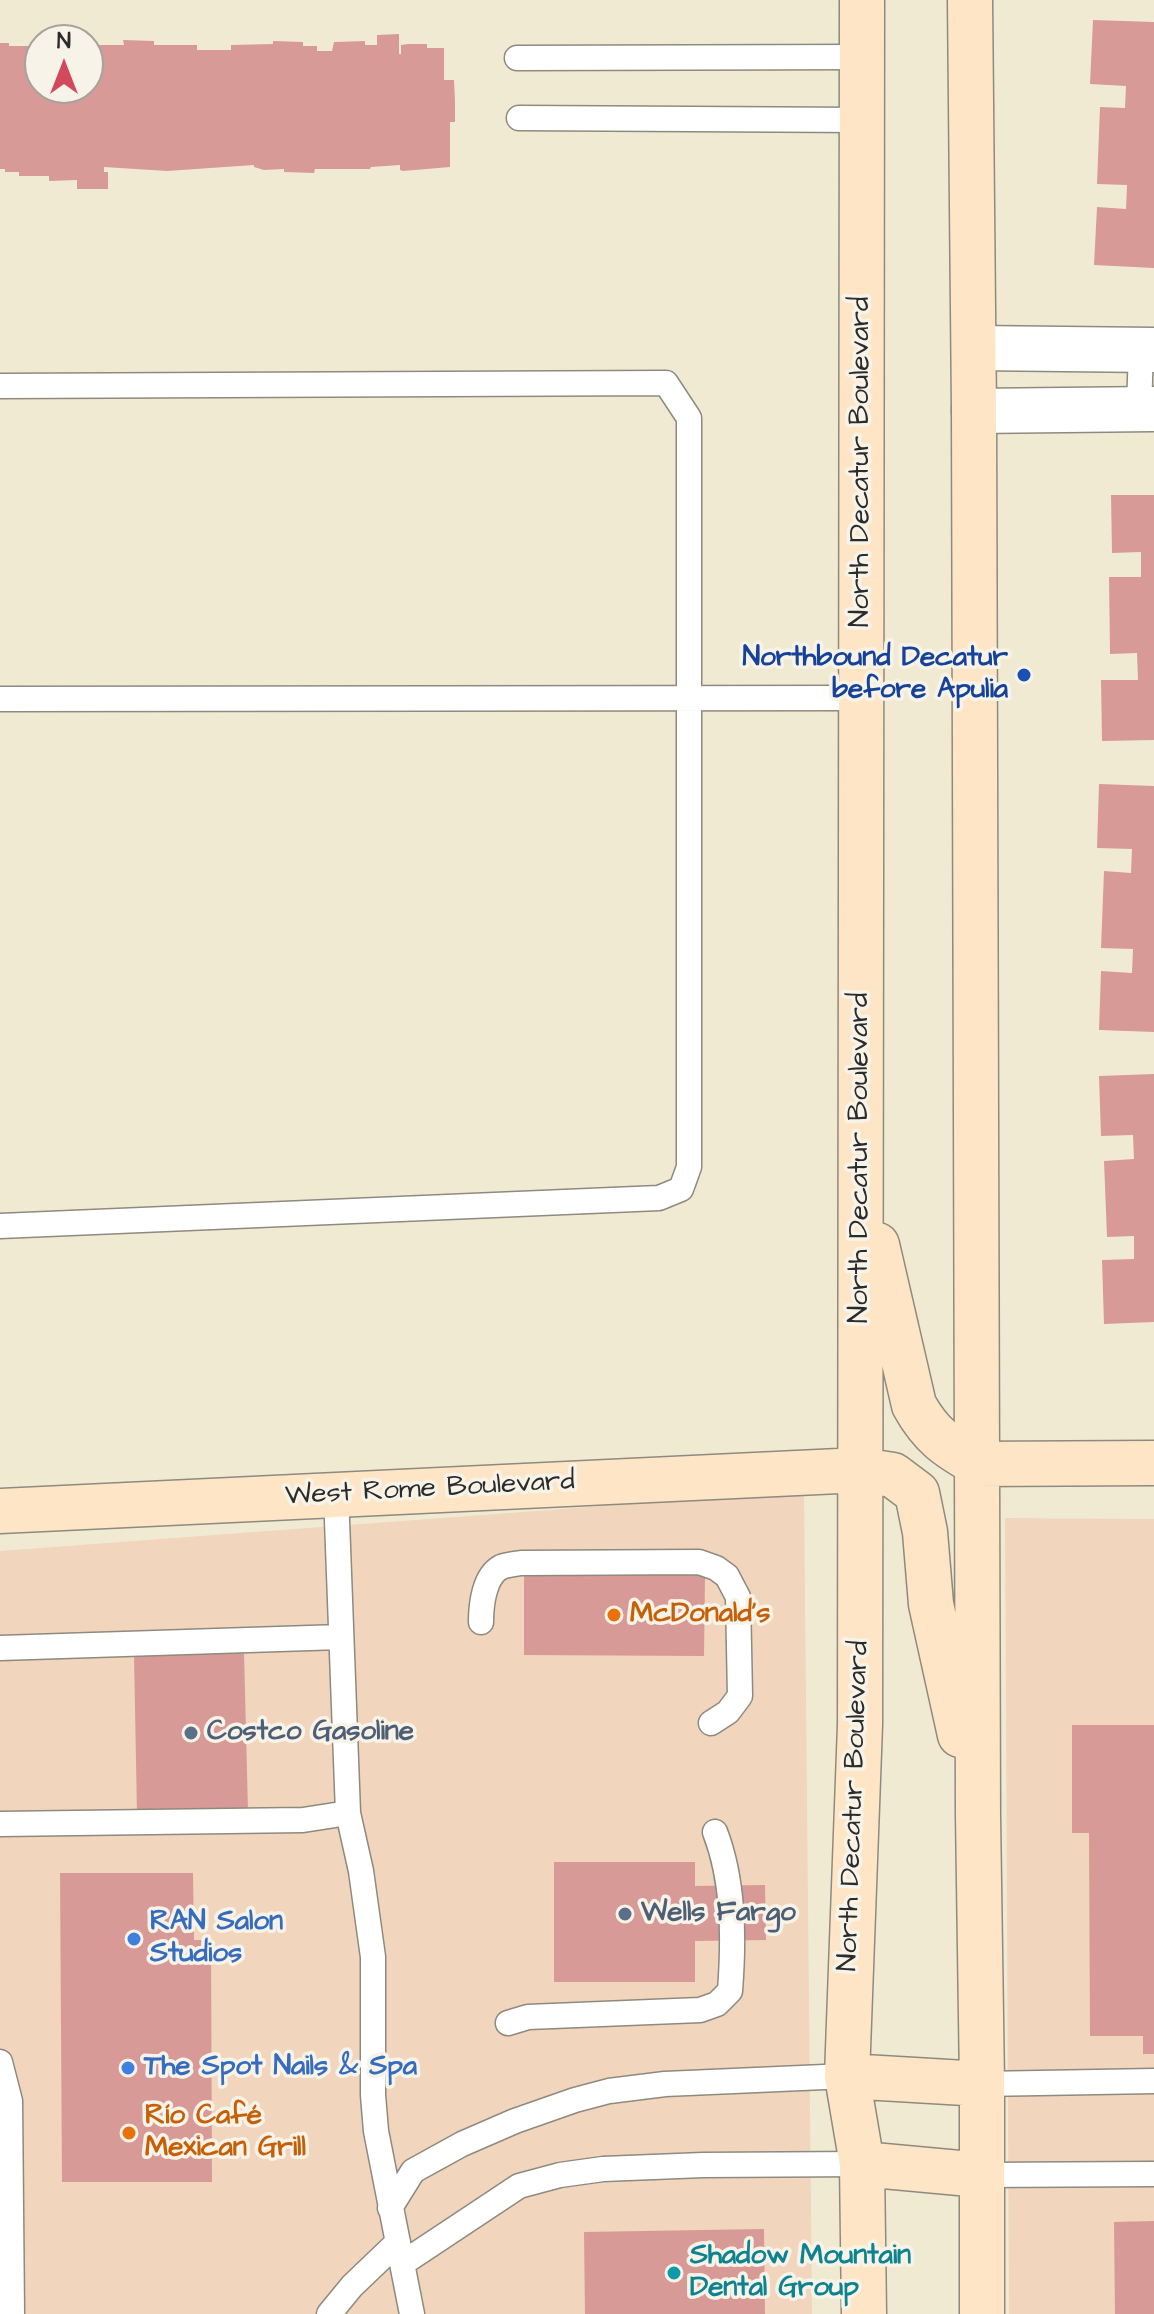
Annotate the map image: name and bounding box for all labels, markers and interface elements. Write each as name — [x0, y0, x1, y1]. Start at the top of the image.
north arrow — [24, 24, 104, 104]
text: N — [57, 26, 71, 57]
street label: North Decatur Boulevard — [845, 297, 879, 627]
place label: Northbound Decatur before Apulia — [743, 642, 1008, 708]
marker: Northbound Decatur before Apulia — [1015, 666, 1033, 684]
street label: North Decatur Boulevard — [844, 993, 878, 1323]
street label: West Rome Boulevard — [284, 1466, 576, 1514]
place label: McDonald's — [630, 1598, 770, 1632]
marker: McDonald's — [605, 1606, 623, 1624]
street label: North Decatur Boulevard — [832, 1640, 878, 1972]
place label: Costco Gasoline — [207, 1716, 414, 1750]
marker: Costco Gasoline — [182, 1724, 200, 1742]
place label: Wells Fargo — [641, 1897, 796, 1931]
marker: Wells Fargo — [616, 1905, 634, 1923]
place label: RAN Salon Studios — [150, 1906, 283, 1972]
marker: RAN Salon Studios — [125, 1930, 143, 1948]
place label: The Spot Nails & Spa — [144, 2051, 417, 2085]
marker: The Spot Nails & Spa — [119, 2059, 137, 2077]
place label: Río Café Mexican Grill — [145, 2100, 306, 2166]
marker: Río Café Mexican Grill — [120, 2124, 138, 2142]
place label: Shadow Mountain Dental Group — [690, 2240, 911, 2306]
marker: Shadow Mountain Dental Group — [665, 2264, 683, 2282]

